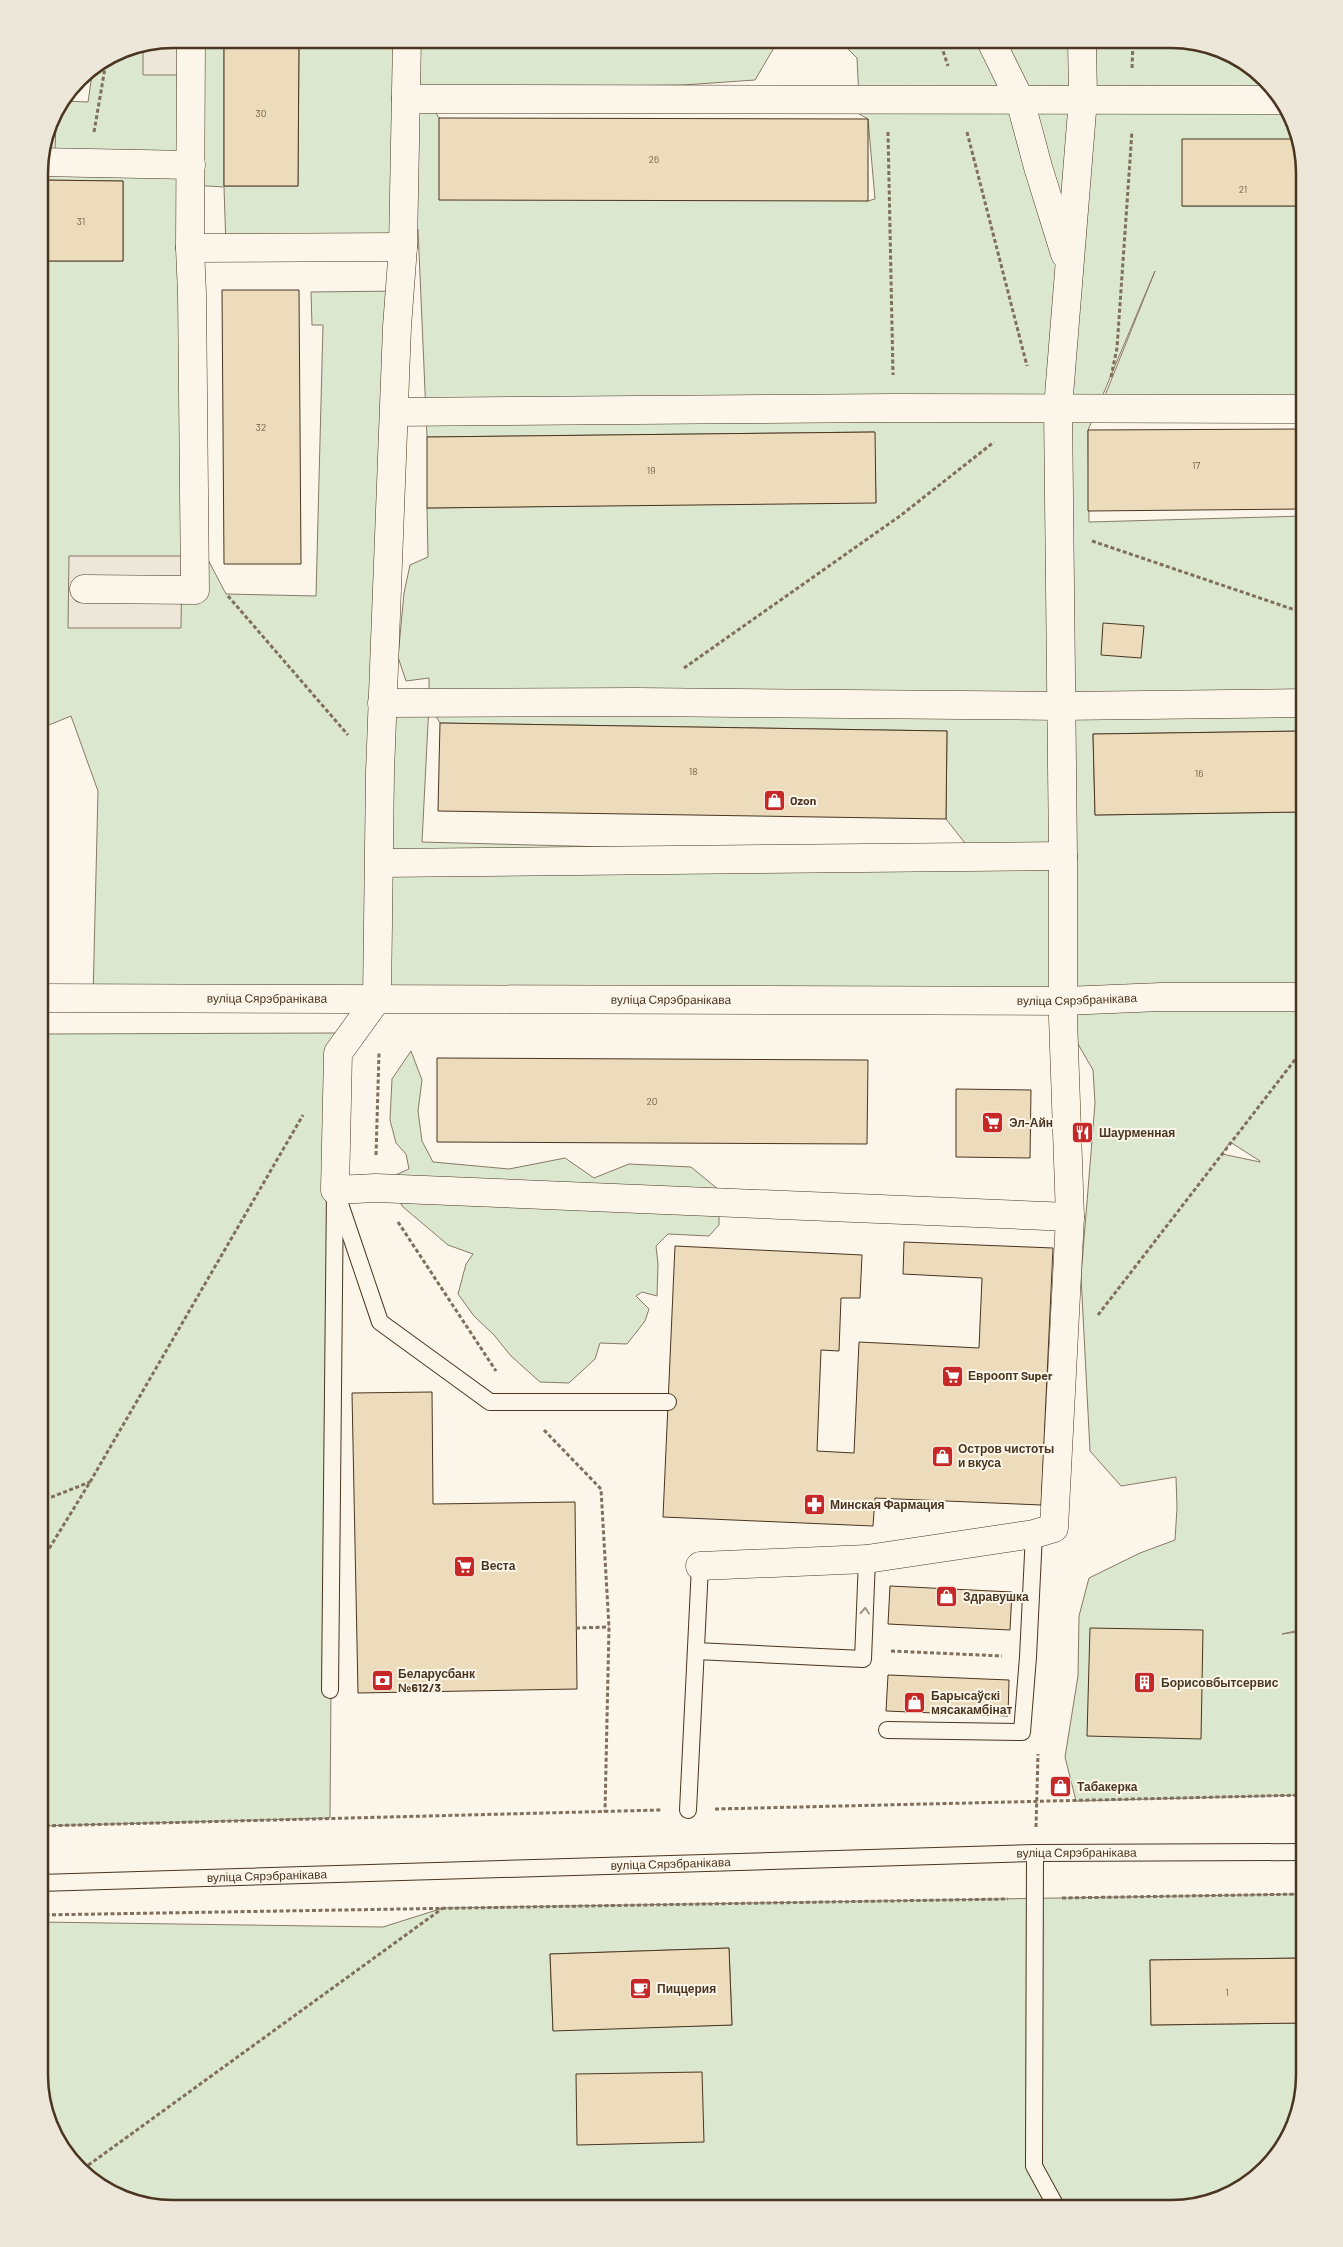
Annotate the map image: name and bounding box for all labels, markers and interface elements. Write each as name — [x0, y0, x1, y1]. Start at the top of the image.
house number: 30 — [256, 107, 266, 119]
house number: 26 — [649, 153, 659, 165]
house number: 21 — [1239, 183, 1247, 195]
house number: 31 — [77, 215, 85, 227]
house number: 32 — [256, 421, 266, 433]
house number: 17 — [1192, 459, 1200, 471]
house number: 19 — [647, 464, 655, 476]
house number: 18 — [689, 765, 697, 777]
house number: 16 — [1195, 767, 1203, 779]
shop icon: Ozon — [762, 789, 786, 813]
place label: Ozon — [790, 793, 816, 807]
street label: вуліца Сярэбранікава — [207, 990, 327, 1006]
street label: вуліца Сярэбранікава — [1017, 990, 1138, 1008]
street label: вуліца Сярэбранікава — [611, 992, 731, 1007]
house number: 20 — [646, 1095, 658, 1107]
supermarket icon: Эл-Айн — [981, 1111, 1005, 1135]
place label: Эл-Айн — [1009, 1115, 1053, 1129]
restaurant icon: Шаурменная — [1071, 1121, 1095, 1145]
place label: Шаурменная — [1099, 1125, 1175, 1140]
supermarket icon: Евроопт Super — [940, 1364, 964, 1388]
place label: Евроопт Super — [968, 1368, 1053, 1383]
place label: Остров чистоты и вкуса — [958, 1441, 1054, 1470]
shop icon: Остров чистоты и вкуса — [930, 1444, 954, 1468]
pharmacy icon: Минская Фармация — [802, 1493, 826, 1517]
place label: Минская Фармация — [830, 1497, 945, 1512]
supermarket icon: Веста — [453, 1554, 477, 1578]
place label: Веста — [481, 1558, 516, 1572]
shop icon: Здравушка — [935, 1585, 959, 1609]
place label: Здравушка — [963, 1589, 1029, 1604]
one-way arrow — [859, 1606, 870, 1614]
place label: Беларусбанк №612/3 — [398, 1666, 476, 1694]
bank icon: Беларусбанк №612/3 — [370, 1669, 394, 1693]
building icon: Борисовбытсервис — [1133, 1671, 1157, 1695]
place label: Борисовбытсервис — [1161, 1675, 1279, 1690]
place label: Барысаўскі мясакамбінат — [931, 1688, 1012, 1716]
shop icon: Барысаўскі мясакамбінат — [903, 1691, 927, 1715]
shop icon: Табакерка — [1049, 1775, 1073, 1799]
place label: Табакерка — [1077, 1779, 1138, 1794]
street label: вуліца Сярэбранікава — [1016, 1845, 1137, 1860]
street label: вуліца Сярэбранікава — [610, 1854, 731, 1873]
street label: вуліца Сярэбранікава — [207, 1866, 327, 1885]
cafe icon: Пиццерия — [629, 1977, 653, 2001]
place label: Пиццерия — [657, 1981, 716, 1996]
house number: 1 — [1225, 1986, 1229, 1998]

